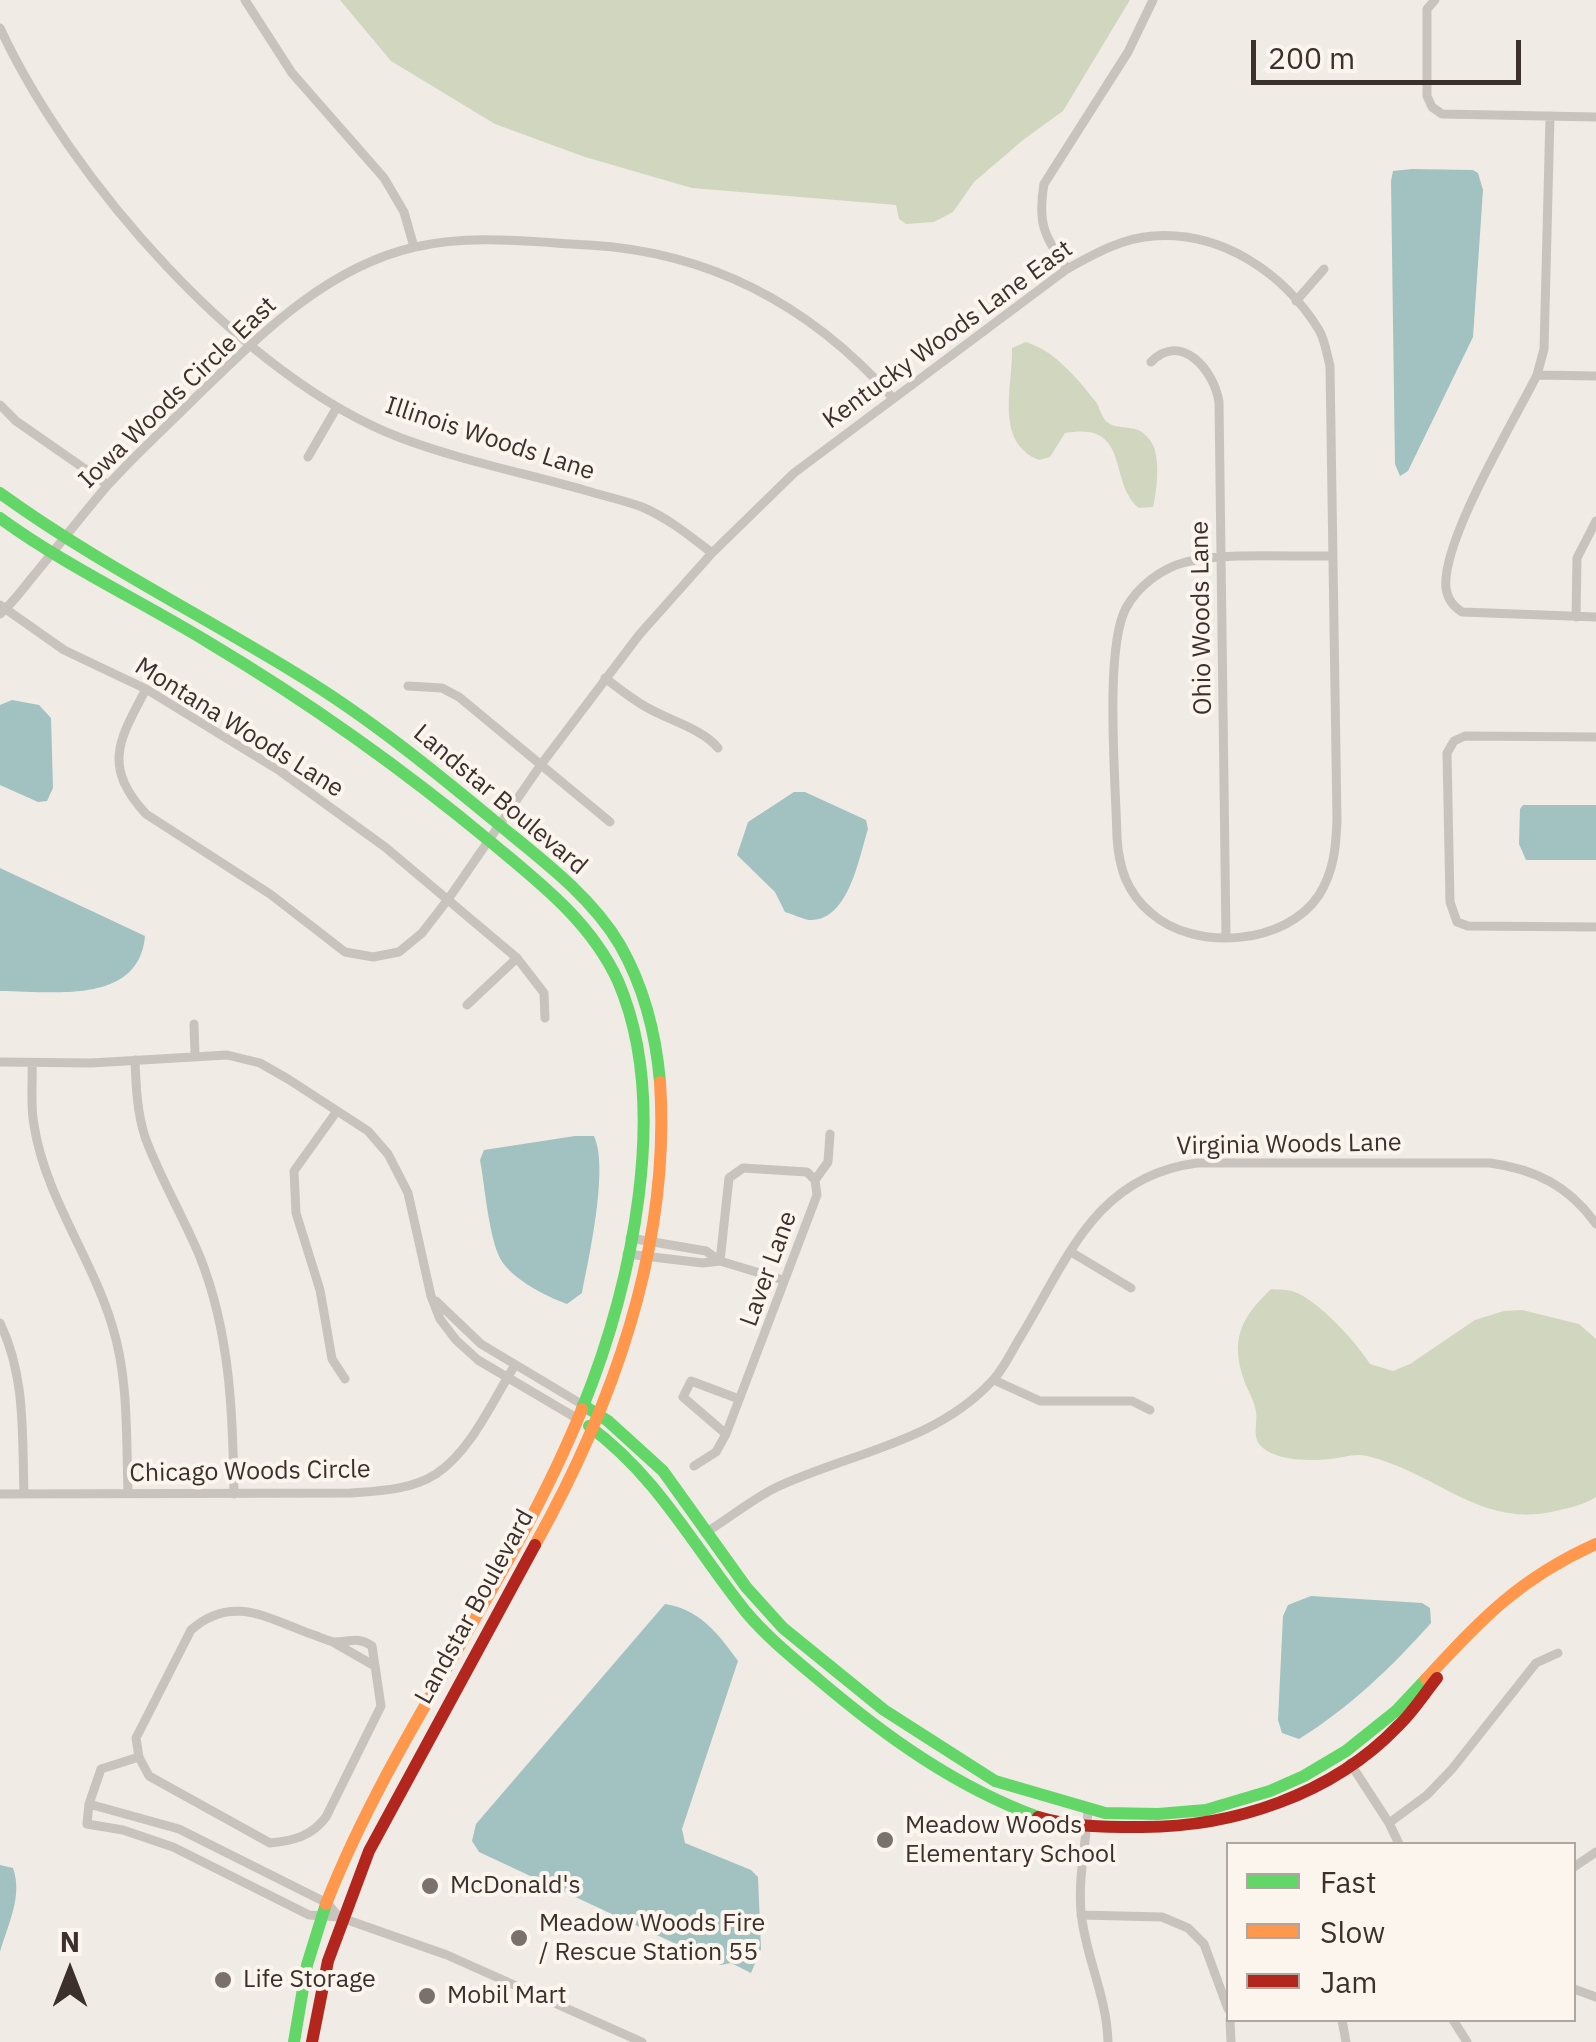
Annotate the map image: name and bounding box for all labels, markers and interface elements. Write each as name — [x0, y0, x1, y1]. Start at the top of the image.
scale bar — [1256, 20, 1526, 82]
text: 200 m — [1268, 38, 1355, 77]
street label: Kentucky Woods Lane East — [817, 234, 1079, 436]
street label: Iowa Woods Circle East — [73, 291, 283, 495]
street label: Illinois Woods Lane — [381, 391, 599, 487]
street label: Ohio Woods Lane — [1185, 521, 1219, 715]
street label: Montana Woods Lane — [129, 652, 349, 804]
street label: Landstar Boulevard — [407, 719, 593, 881]
street label: Virginia Woods Lane — [1176, 1128, 1402, 1162]
street label: Laver Lane — [734, 1207, 804, 1331]
street label: Chicago Woods Circle — [129, 1455, 371, 1489]
street label: Landstar Boulevard — [409, 1505, 541, 1709]
place label: Meadow Woods Elementary School — [905, 1811, 1116, 1870]
marker: Meadow Woods Elementary School — [874, 1829, 896, 1851]
legend — [1226, 1842, 1576, 2022]
text: Fast — [1320, 1862, 1377, 1901]
place label: McDonald's — [450, 1871, 581, 1901]
marker: McDonald's — [419, 1875, 441, 1897]
place label: Meadow Woods Fire / Rescue Station 55 — [539, 1909, 765, 1968]
text: Slow — [1320, 1912, 1385, 1951]
north arrow — [20, 1922, 120, 2022]
text: N — [60, 1923, 80, 1960]
marker: Meadow Woods Fire / Rescue Station 55 — [508, 1927, 530, 1949]
text: Jam — [1320, 1962, 1378, 2001]
place label: Life Storage — [243, 1965, 376, 1995]
marker: Life Storage — [212, 1969, 234, 1991]
place label: Mobil Mart — [447, 1981, 566, 2011]
marker: Mobil Mart — [416, 1985, 438, 2007]

